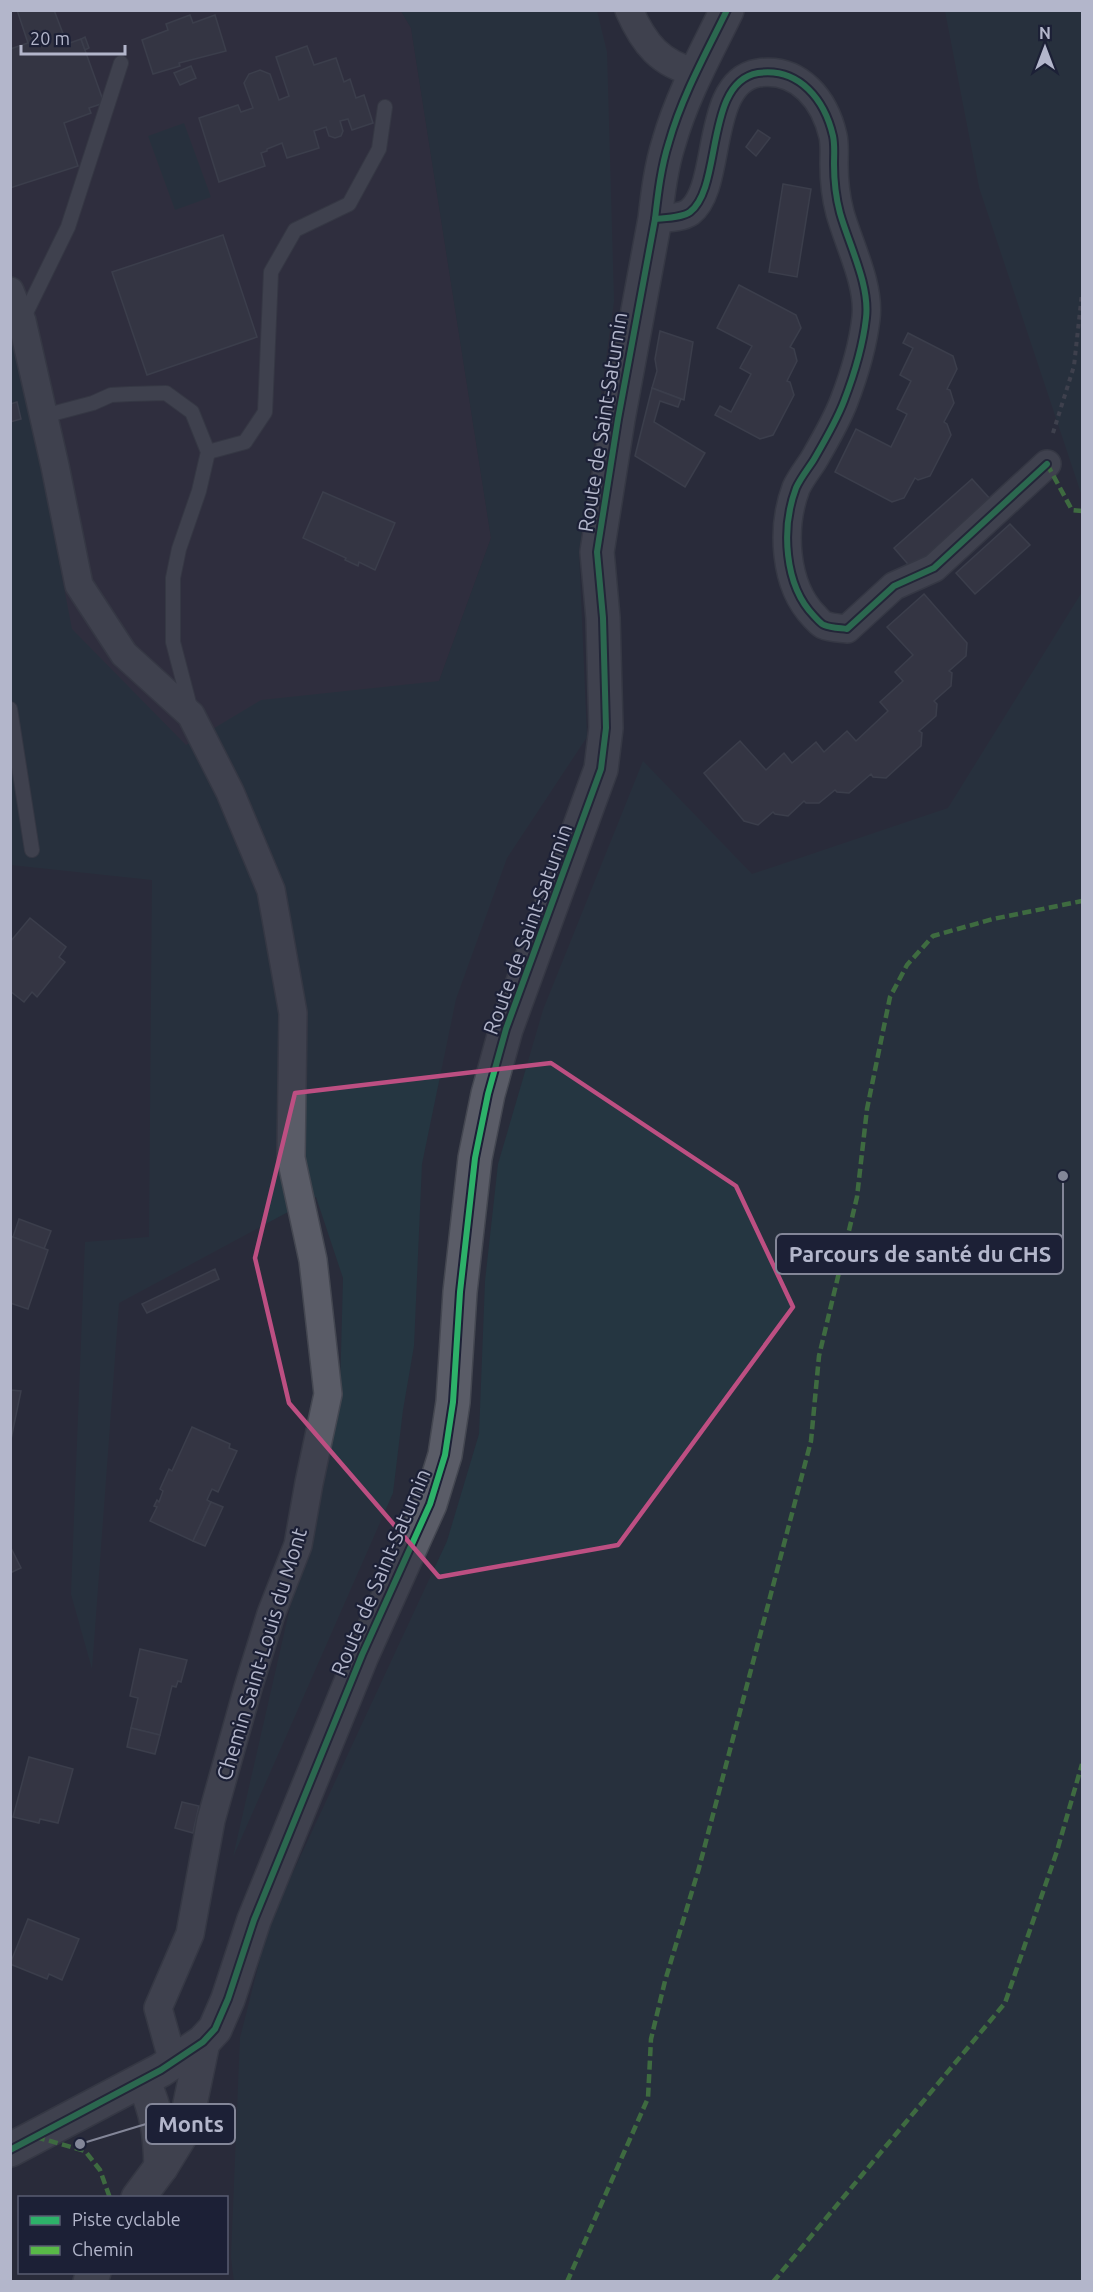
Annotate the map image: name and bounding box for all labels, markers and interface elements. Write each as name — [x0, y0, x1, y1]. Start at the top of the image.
scale bar — [21, 18, 124, 56]
north arrow — [1015, 18, 1075, 78]
text: N — [1039, 24, 1051, 42]
text: 20 m — [30, 28, 70, 48]
street label: Route de Saint-Saturnin — [573, 310, 631, 534]
street label: Route de Saint-Saturnin — [478, 820, 576, 1038]
callout: Parcours de santé du CHS — [776, 1234, 1063, 1274]
text: Parcours de santé du CHS — [789, 1241, 1051, 1266]
street label: Route de Saint-Saturnin — [326, 1465, 434, 1679]
street label: Chemin Saint-Louis du Mont — [211, 1525, 311, 1783]
callout: Monts — [146, 2104, 235, 2144]
text: Monts — [158, 2111, 224, 2136]
legend — [18, 2196, 228, 2274]
text: Piste cyclable — [72, 2209, 181, 2229]
text: Chemin — [72, 2239, 133, 2259]

